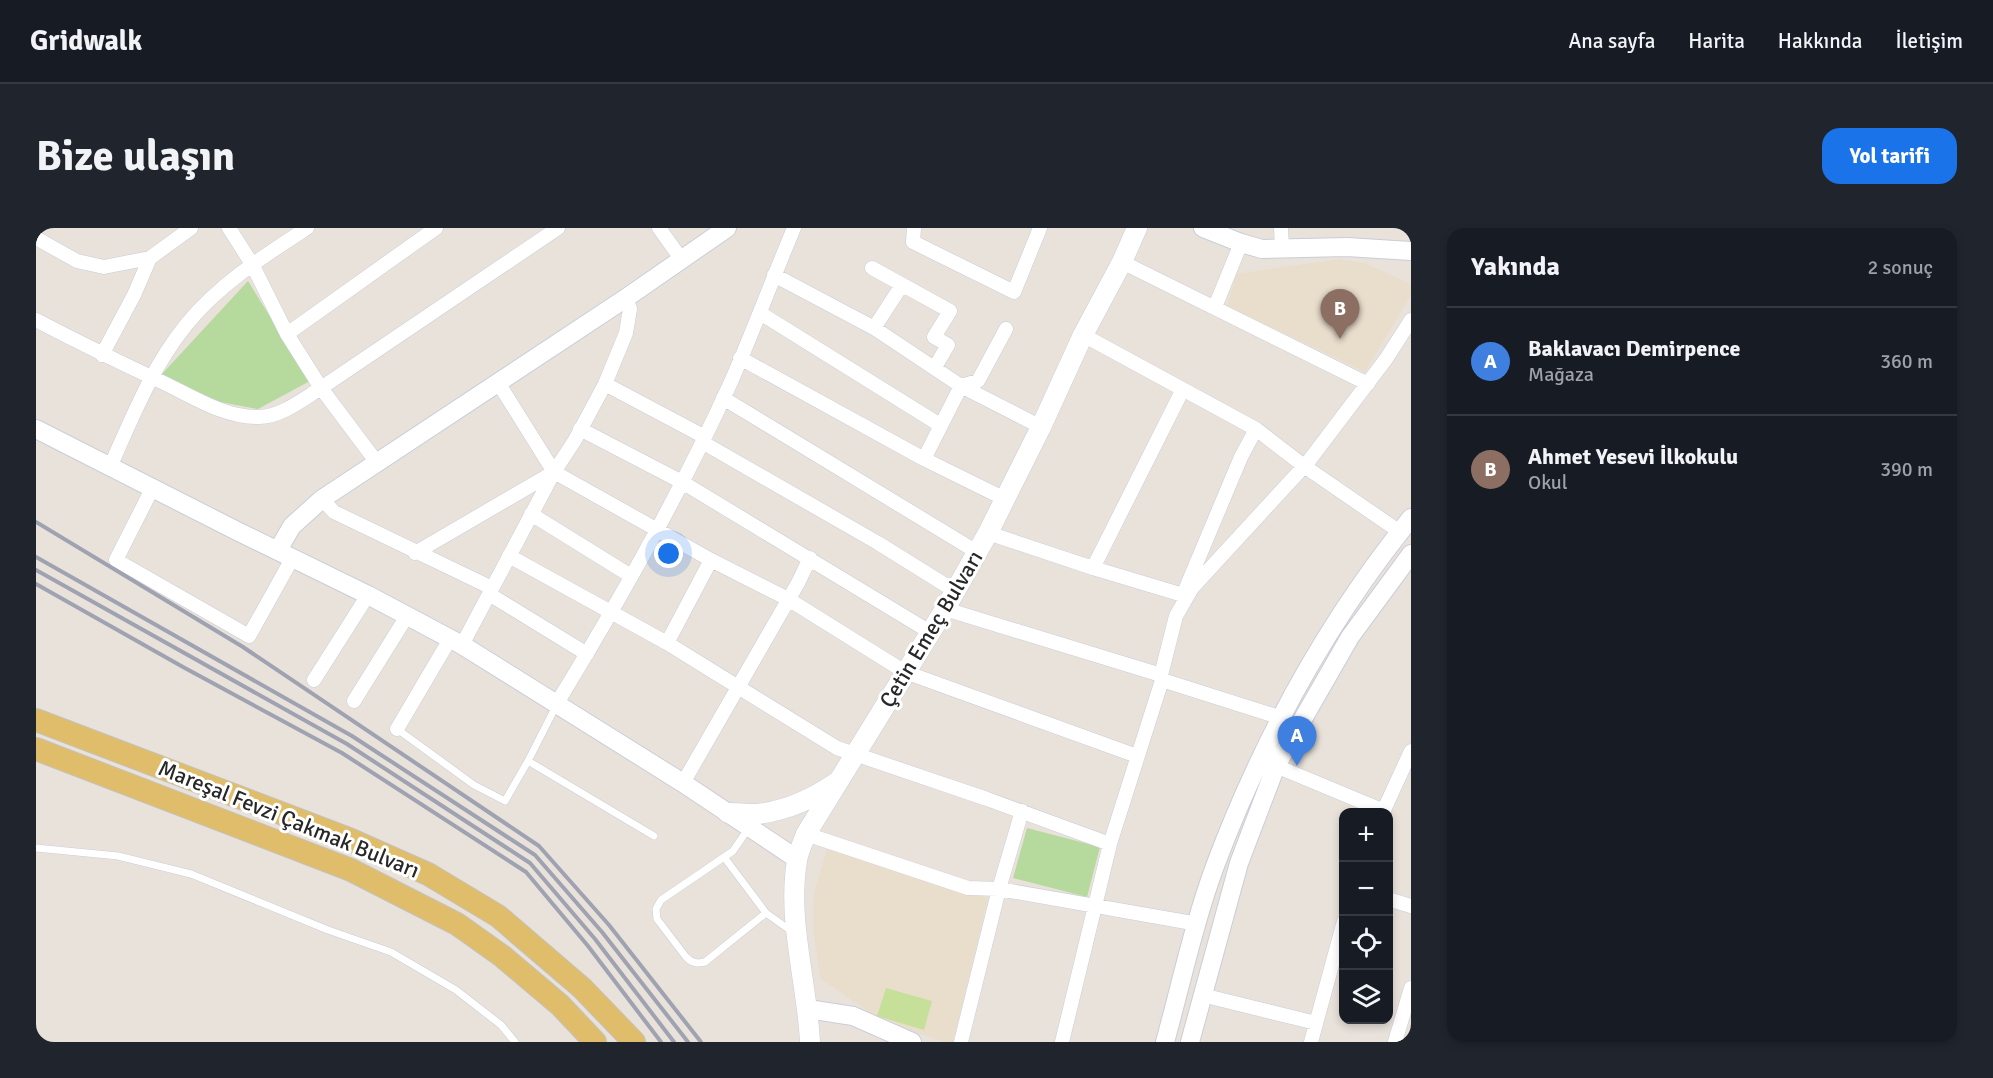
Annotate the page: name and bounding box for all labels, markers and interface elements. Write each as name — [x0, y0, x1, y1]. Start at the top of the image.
text: Gridwalk — [30, 24, 142, 58]
text: Ana sayfa — [1568, 28, 1655, 54]
text: Harita — [1688, 28, 1745, 54]
text: Hakkında — [1778, 28, 1863, 54]
text: İletişim — [1896, 28, 1963, 54]
button: Yol tarifi — [1822, 128, 1957, 184]
text: Bize ulaşın — [36, 131, 235, 182]
text: Yakında — [1471, 251, 1560, 283]
text: 2 sonuç — [1867, 255, 1933, 280]
pin: B — [1320, 290, 1360, 339]
text: Baklavacı Demirpence — [1528, 335, 1740, 362]
text: A — [1484, 349, 1497, 374]
text: 360 m — [1880, 349, 1933, 374]
text: Mağaza — [1528, 362, 1594, 387]
text: Ahmet Yesevi İlkokulu — [1528, 443, 1738, 470]
text: B — [1484, 457, 1497, 482]
text: 390 m — [1880, 457, 1933, 482]
text: Okul — [1528, 470, 1568, 495]
your location — [654, 539, 683, 568]
street label: Çetin Emeç Bulvarı — [874, 546, 988, 712]
pin: A — [1278, 716, 1316, 766]
street label: Mareşal Fevzi Çakmak Bulvarı — [155, 754, 423, 884]
map controls — [1339, 808, 1393, 1024]
button: + — [1339, 808, 1393, 862]
button: − — [1339, 862, 1393, 916]
button: locate — [1339, 916, 1393, 970]
button: layers — [1339, 970, 1393, 1024]

